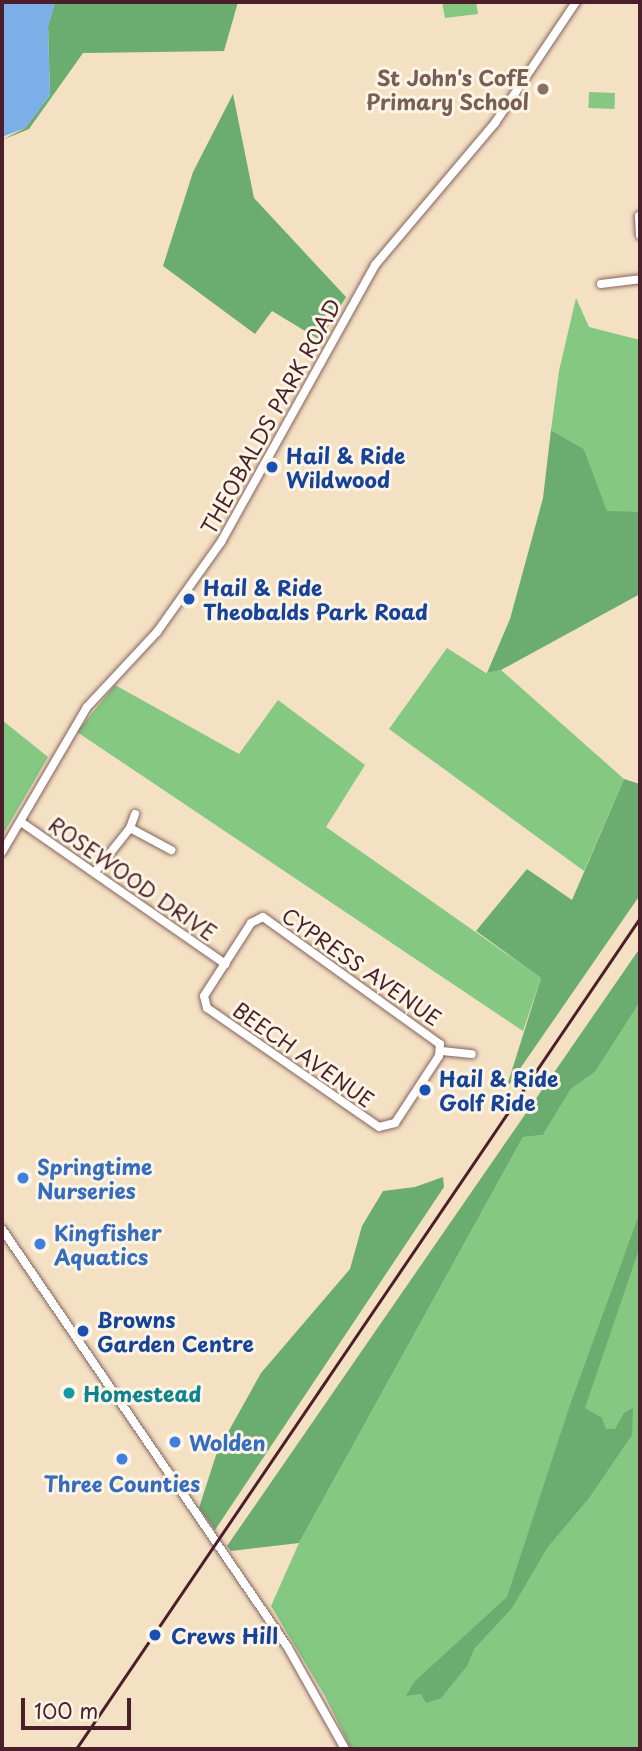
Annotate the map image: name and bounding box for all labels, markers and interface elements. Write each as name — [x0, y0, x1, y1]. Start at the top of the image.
place label: St John's CofE Primary School — [366, 64, 529, 114]
marker: St John's CofE Primary School — [535, 81, 551, 97]
street label: THEOBALDS PARK ROAD — [194, 293, 346, 539]
place label: Hail & Ride Wildwood — [286, 442, 406, 492]
marker: Hail & Ride Wildwood — [264, 459, 280, 475]
place label: Hail & Ride Theobalds Park Road — [203, 574, 429, 624]
marker: Hail & Ride Theobalds Park Road — [181, 591, 197, 607]
street label: ROSEWOOD DRIVE — [44, 810, 222, 946]
street label: CYPRESS AVENUE — [277, 902, 447, 1030]
street label: BEECH AVENUE — [229, 996, 379, 1112]
place label: Hail & Ride Golf Ride — [439, 1065, 559, 1115]
marker: Hail & Ride Golf Ride — [417, 1082, 433, 1098]
place label: Springtime Nurseries — [37, 1153, 152, 1203]
marker: Springtime Nurseries — [15, 1170, 31, 1186]
place label: Kingfisher Aquatics — [54, 1219, 162, 1269]
marker: Kingfisher Aquatics — [32, 1236, 48, 1252]
place label: Browns Garden Centre — [97, 1306, 254, 1356]
marker: Browns Garden Centre — [75, 1323, 91, 1339]
place label: Homestead — [83, 1380, 201, 1406]
marker: Homestead — [61, 1385, 77, 1401]
place label: Wolden — [189, 1429, 266, 1455]
marker: Wolden — [167, 1434, 183, 1450]
marker: Three Counties — [114, 1451, 130, 1467]
place label: Three Counties — [42, 1470, 202, 1496]
place label: Crews Hill — [171, 1622, 277, 1648]
marker: Crews Hill — [145, 1625, 165, 1645]
scale bar — [24, 1684, 135, 1728]
text: 100 m — [34, 1694, 98, 1726]

